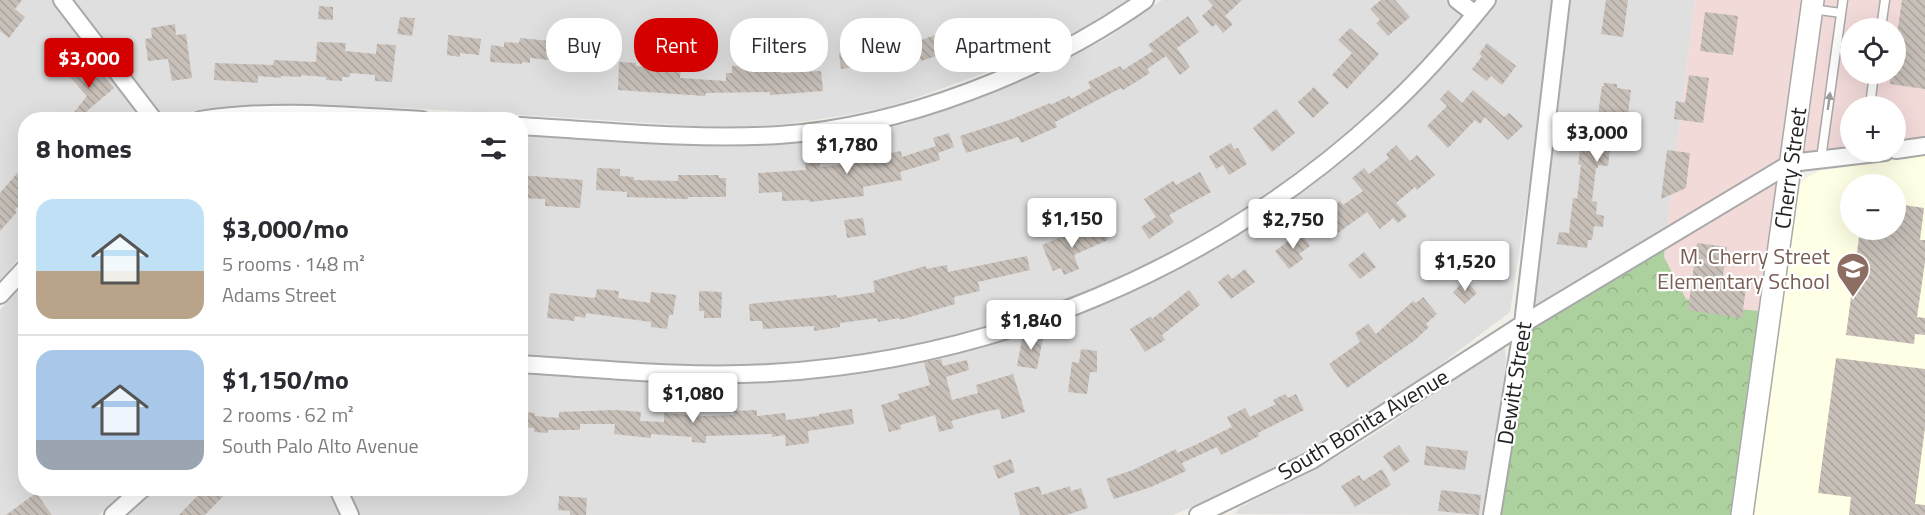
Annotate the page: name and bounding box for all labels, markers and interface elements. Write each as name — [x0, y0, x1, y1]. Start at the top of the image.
chip: Buy — [546, 18, 622, 72]
chip: Rent — [634, 18, 718, 72]
chip: Filters — [730, 18, 828, 72]
chip: New — [840, 18, 922, 72]
chip: Apartment — [934, 18, 1072, 72]
map controls — [1840, 18, 1906, 240]
button: locate — [1840, 18, 1906, 84]
pin: $3,000 — [40, 38, 138, 89]
text: $3,000 — [58, 42, 120, 73]
one-way arrow — [1825, 92, 1834, 111]
button: + — [1840, 96, 1906, 162]
street label: Cherry Street — [1765, 105, 1815, 231]
pin: $3,000 — [1548, 112, 1646, 163]
text: $3,000 — [1566, 116, 1628, 147]
pin: $1,780 — [798, 124, 896, 175]
text: $1,780 — [816, 128, 878, 159]
text: 8 homes — [36, 129, 132, 168]
icon: filters — [477, 132, 510, 165]
button: − — [1840, 174, 1906, 240]
pin: $1,150 — [1023, 198, 1121, 249]
pin: $2,750 — [1244, 199, 1342, 250]
text: $1,150 — [1041, 202, 1103, 233]
text: $2,750 — [1262, 203, 1324, 234]
text: $3,000/mo — [222, 209, 349, 248]
icon: home — [84, 223, 156, 295]
place label: M. Cherry Street Elementary School — [1657, 239, 1830, 298]
pin: $1,520 — [1416, 241, 1514, 292]
text: $1,520 — [1434, 245, 1496, 276]
text: 5 rooms · 148 m² — [222, 248, 365, 279]
school or university icon: M. Cherry Street Elementary School — [1835, 251, 1871, 298]
text: Adams Street — [222, 279, 336, 310]
pin: $1,840 — [982, 300, 1080, 351]
text: $1,840 — [1000, 304, 1062, 335]
street label: Dewitt Street — [1488, 319, 1541, 447]
text: $1,150/mo — [222, 360, 349, 399]
street label: South Bonita Avenue — [1271, 360, 1455, 488]
pin: $1,080 — [644, 373, 742, 424]
icon: home — [84, 374, 156, 446]
text: $1,080 — [662, 377, 724, 408]
text: 2 rooms · 62 m² — [222, 399, 354, 430]
text: South Palo Alto Avenue — [222, 430, 419, 461]

